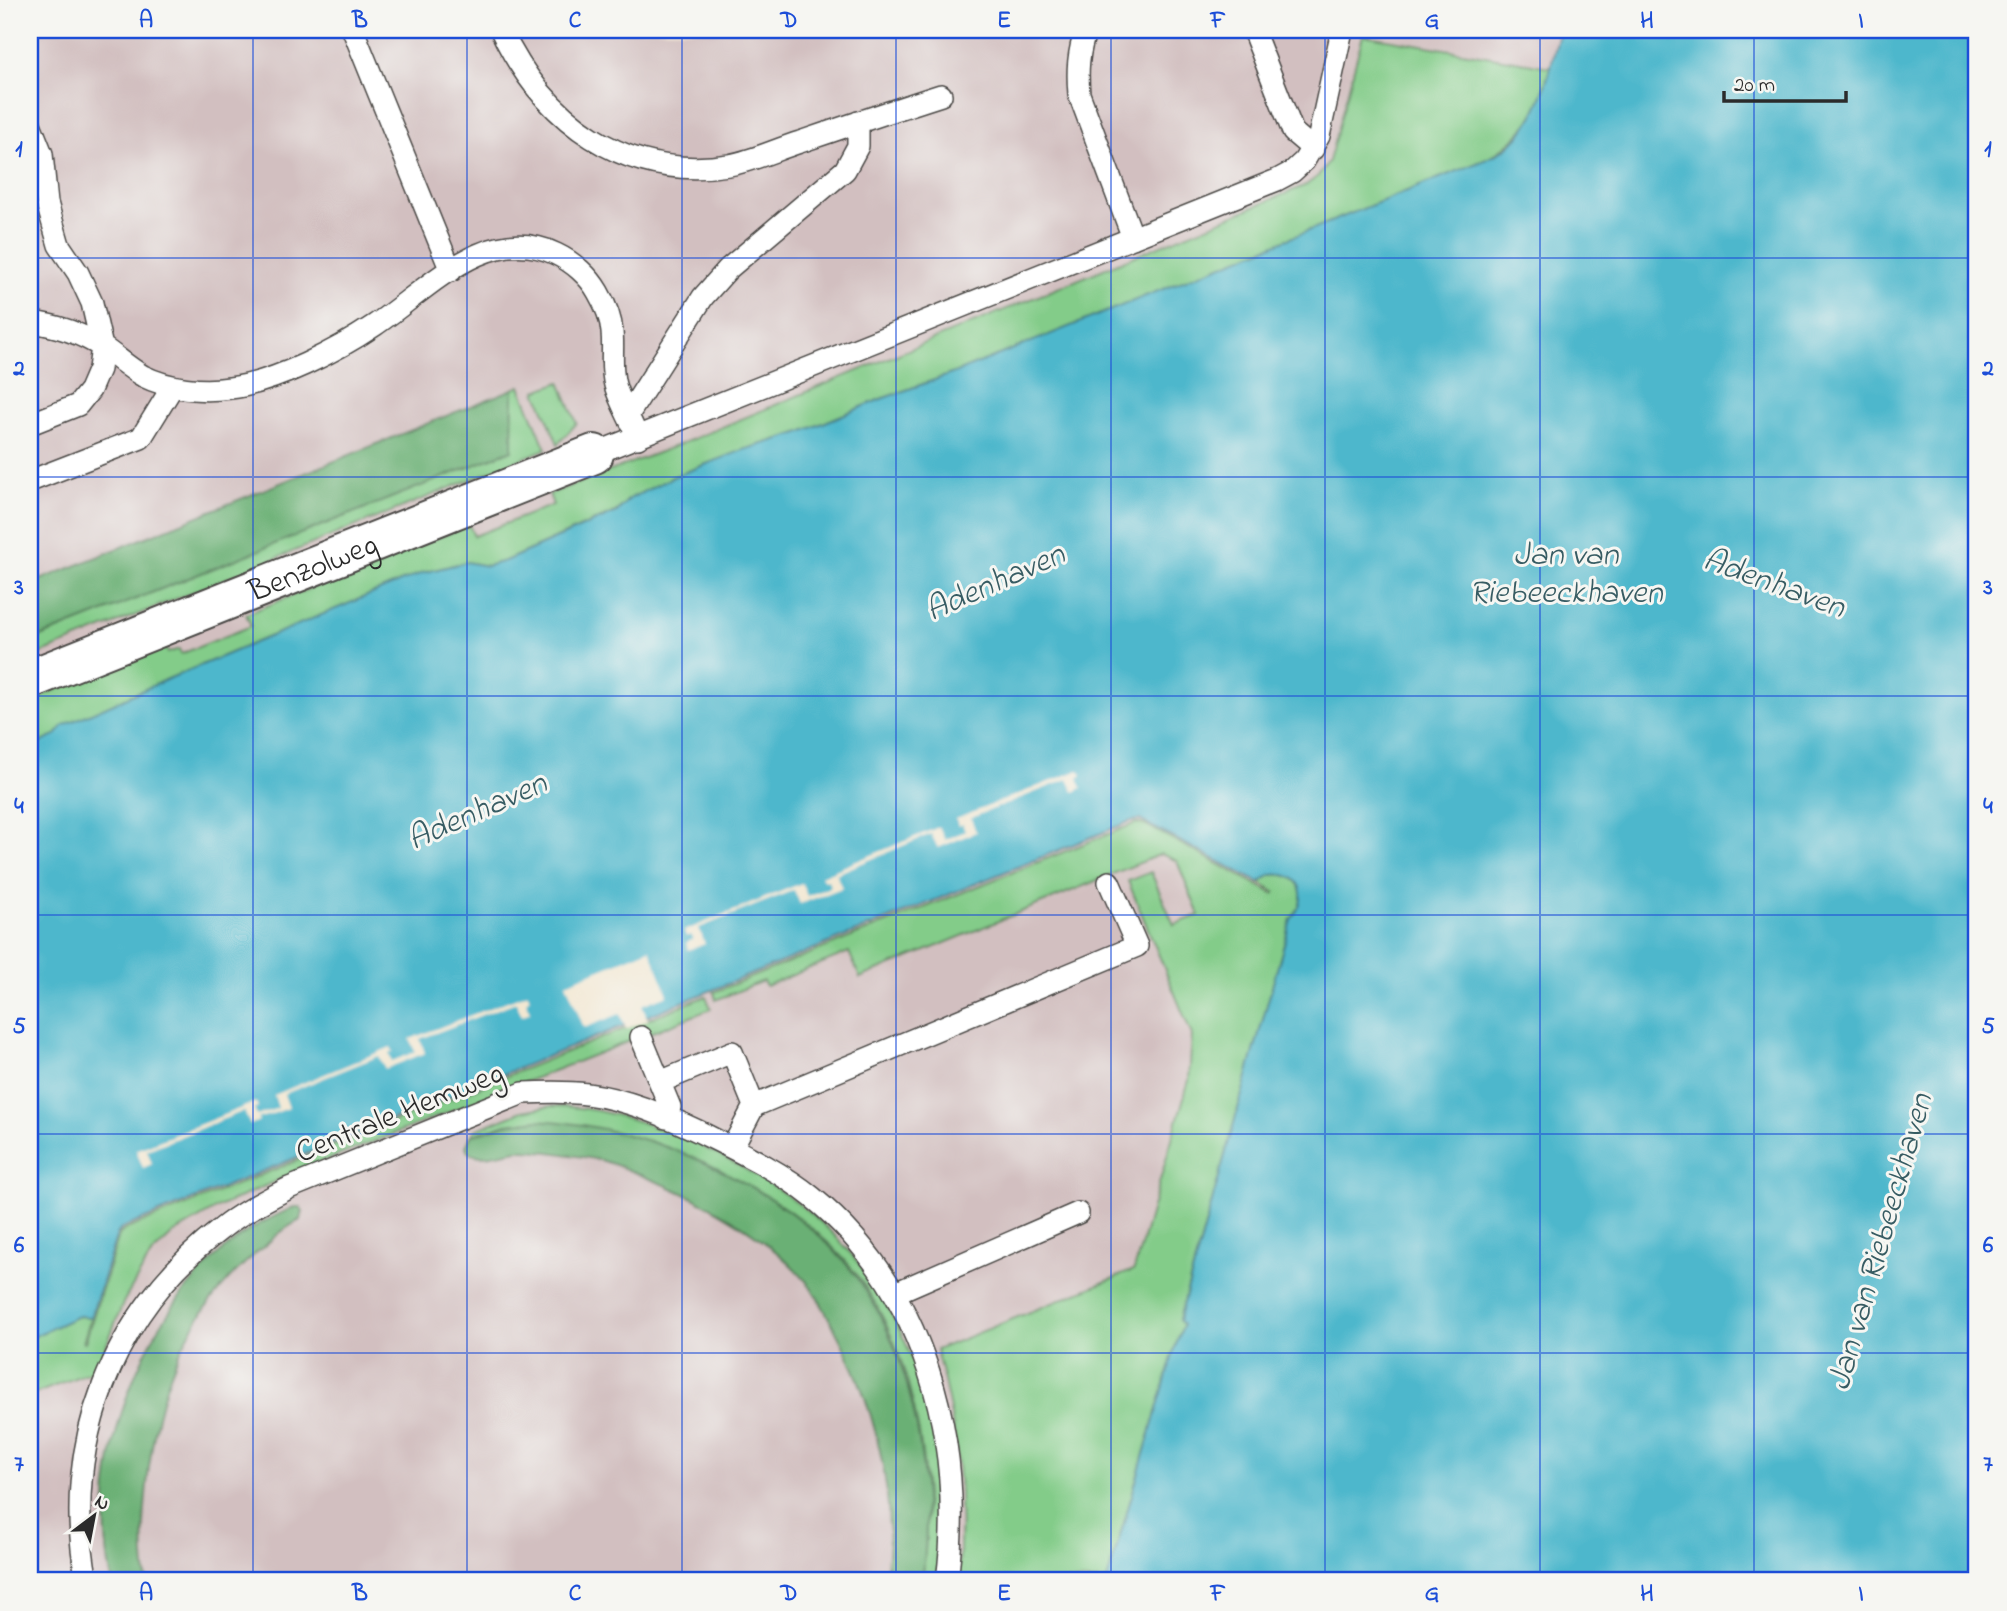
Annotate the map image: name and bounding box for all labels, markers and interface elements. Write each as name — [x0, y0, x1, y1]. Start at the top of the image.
text: A — [139, 5, 153, 38]
text: B — [351, 5, 368, 38]
text: C — [569, 5, 582, 38]
text: D — [780, 5, 797, 38]
text: E — [997, 5, 1011, 38]
text: F — [1210, 5, 1226, 38]
text: G — [1425, 5, 1439, 38]
text: H — [1640, 5, 1654, 38]
text: I — [1858, 5, 1864, 38]
scale bar — [1724, 60, 1846, 104]
text: 20 m — [1734, 71, 1775, 101]
text: 1 — [15, 134, 23, 167]
text: 1 — [1984, 134, 1992, 167]
text: 2 — [12, 353, 25, 386]
text: 2 — [1981, 353, 1994, 386]
street label: Benzolweg — [241, 523, 385, 617]
water label: Adenhaven — [918, 531, 1075, 636]
water label: Jan van Riebeeckhaven — [1469, 532, 1664, 618]
water label: Adenhaven — [1696, 537, 1853, 633]
text: 3 — [13, 572, 24, 605]
text: 3 — [1982, 572, 1993, 605]
water label: Adenhaven — [400, 760, 557, 865]
text: 4 — [14, 791, 24, 824]
text: 4 — [1983, 791, 1993, 824]
text: 5 — [12, 1011, 26, 1044]
text: 5 — [1981, 1011, 1995, 1044]
street label: Centrale Hemweg — [289, 1051, 511, 1177]
water label: Jan van Riebeeckhaven — [1816, 1086, 1948, 1396]
text: 6 — [14, 1230, 25, 1263]
text: 6 — [1983, 1230, 1994, 1263]
text: 7 — [14, 1449, 24, 1482]
text: 7 — [1983, 1449, 1993, 1482]
north arrow — [60, 1482, 130, 1552]
text: N — [89, 1489, 114, 1519]
text: A — [139, 1578, 153, 1611]
text: B — [351, 1578, 368, 1611]
text: C — [569, 1578, 582, 1611]
text: D — [780, 1578, 797, 1611]
text: E — [997, 1578, 1011, 1611]
text: F — [1210, 1578, 1226, 1611]
text: G — [1425, 1578, 1439, 1611]
text: H — [1640, 1578, 1654, 1611]
text: I — [1858, 1578, 1864, 1611]

